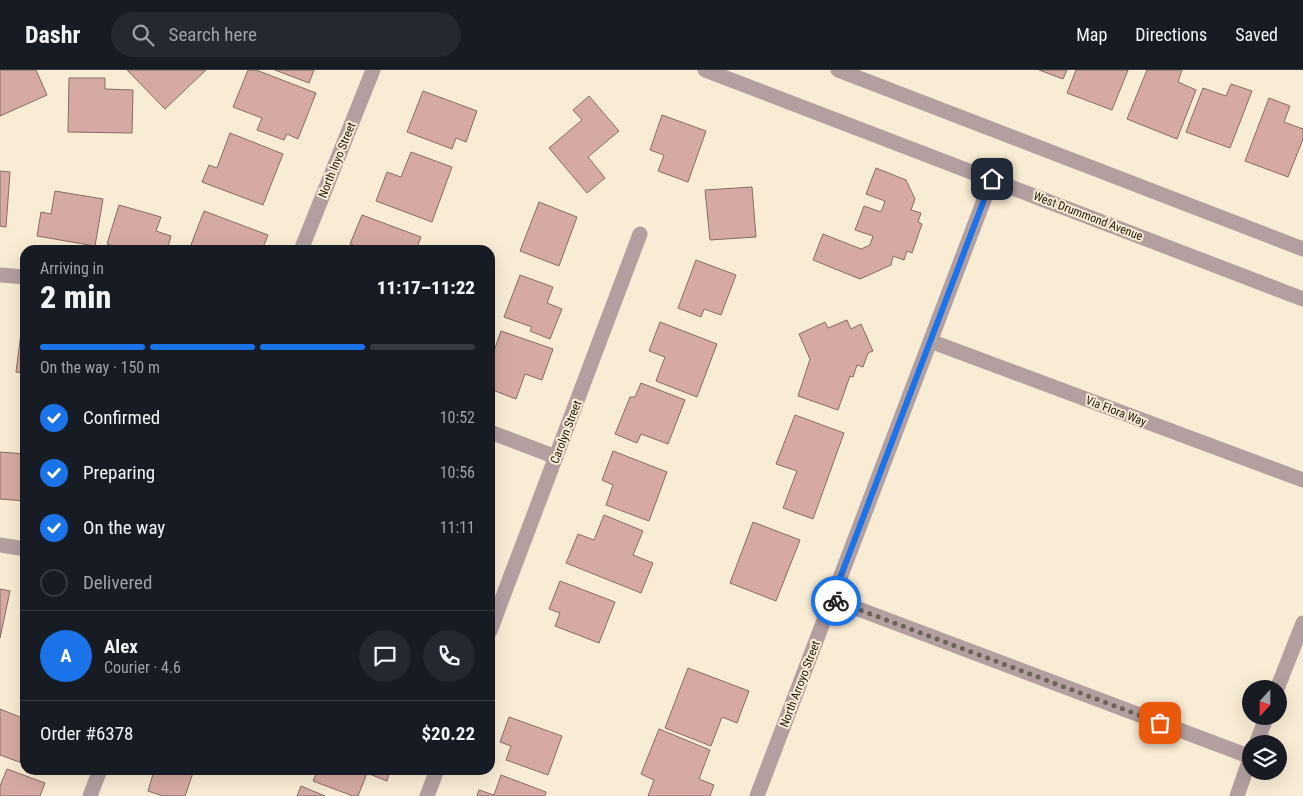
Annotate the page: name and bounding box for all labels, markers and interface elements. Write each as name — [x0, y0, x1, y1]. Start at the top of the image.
search box — [111, 12, 461, 57]
text: Dashr — [25, 21, 81, 49]
icon: search — [129, 21, 157, 49]
text: Search here — [169, 23, 257, 46]
text: Map — [1076, 24, 1107, 45]
text: Directions — [1135, 24, 1207, 45]
text: Saved — [1235, 24, 1278, 45]
street label: North Inyo Street — [315, 120, 359, 200]
pin — [971, 158, 1013, 200]
icon: home — [978, 165, 1006, 193]
street label: West Drummond Avenue — [1031, 189, 1145, 243]
text: Arriving in — [40, 259, 104, 278]
text: 11:17–11:22 — [377, 276, 475, 299]
text: 2 min — [40, 278, 111, 316]
text: On the way · 150 m — [40, 358, 160, 377]
street label: Via Flora Way — [1084, 393, 1148, 429]
street label: Carolyn Street — [548, 398, 585, 466]
icon: check — [40, 404, 68, 432]
text: Confirmed — [83, 406, 160, 429]
text: 10:52 — [440, 408, 475, 427]
icon: check — [40, 459, 68, 487]
text: Preparing — [83, 461, 155, 484]
text: 10:56 — [440, 463, 475, 482]
icon: check — [40, 514, 68, 542]
text: On the way — [83, 516, 165, 539]
text: 11:11 — [440, 518, 475, 537]
text: Delivered — [83, 571, 152, 594]
courier — [811, 576, 861, 626]
icon: bike — [822, 587, 850, 615]
button: chat — [359, 630, 411, 682]
button: phone — [423, 630, 475, 682]
text: Alex — [104, 635, 138, 658]
street label: North Arroyo Street — [777, 638, 823, 729]
text: A — [60, 644, 72, 667]
text: Courier · 4.6 — [104, 658, 181, 677]
north arrow — [1242, 680, 1288, 725]
map controls — [1242, 680, 1287, 780]
pin — [1139, 702, 1181, 744]
icon: bag — [1146, 709, 1174, 737]
text: Order #6378 — [40, 722, 133, 745]
text: $20.22 — [421, 722, 475, 745]
button: layers — [1242, 735, 1287, 780]

